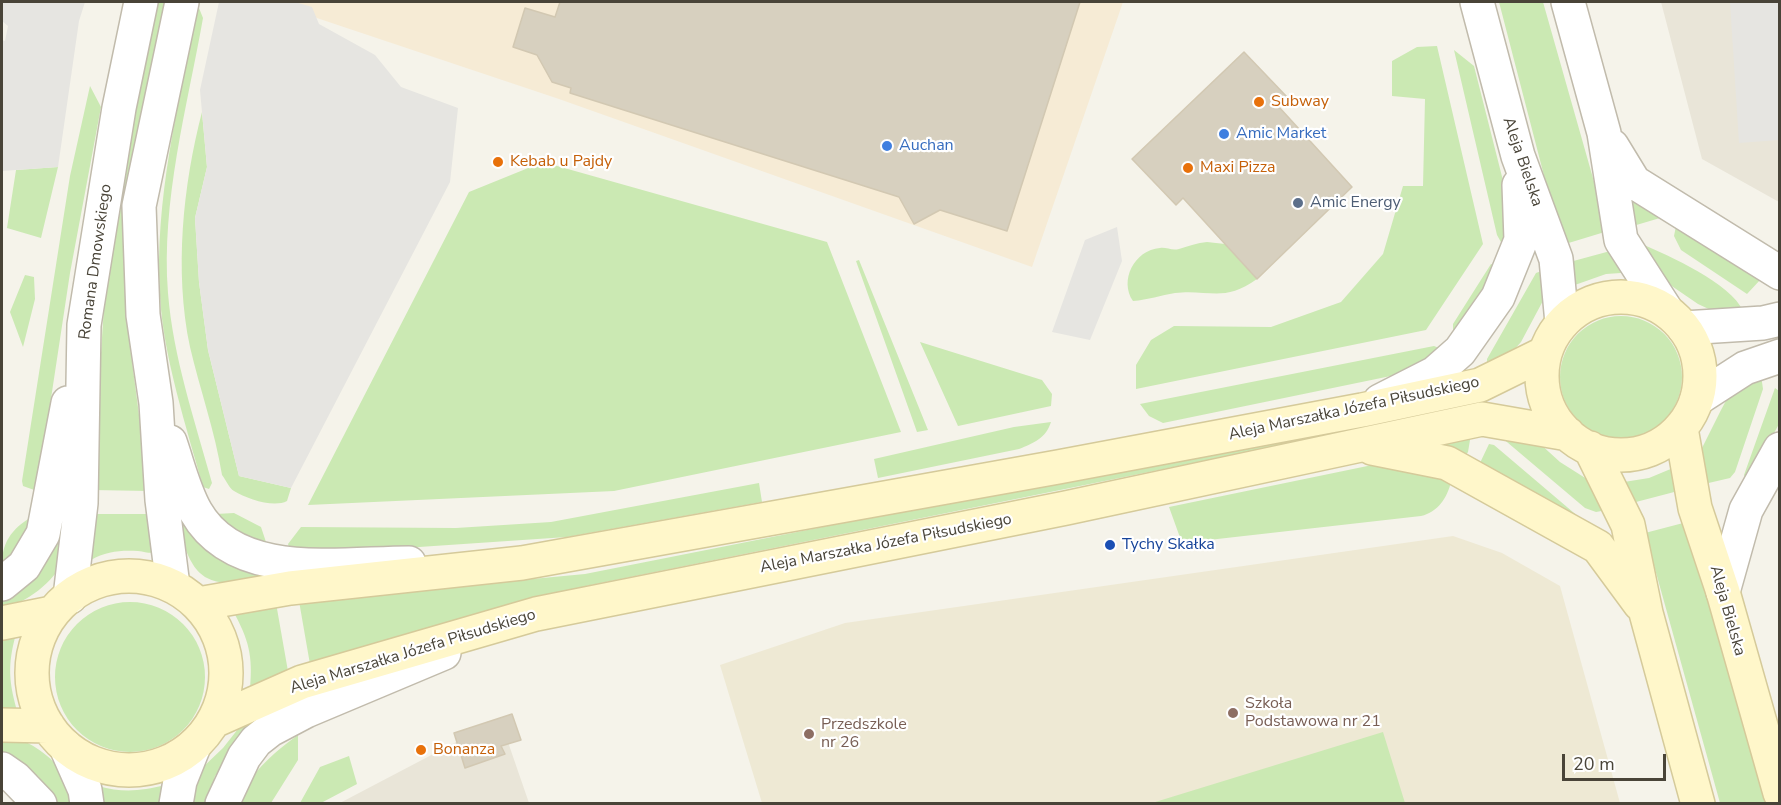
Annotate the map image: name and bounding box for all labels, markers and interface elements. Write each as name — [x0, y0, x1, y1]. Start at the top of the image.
place label: Subway — [1271, 92, 1329, 112]
marker: Subway — [1252, 95, 1266, 109]
street label: Aleja Bielska — [1498, 115, 1546, 209]
place label: Amic Market — [1236, 124, 1326, 144]
marker: Amic Market — [1217, 127, 1231, 141]
place label: Auchan — [899, 136, 954, 156]
marker: Auchan — [880, 139, 894, 153]
place label: Kebab u Pajdy — [510, 152, 612, 172]
marker: Kebab u Pajdy — [491, 155, 505, 169]
place label: Maxi Pizza — [1200, 158, 1275, 178]
marker: Maxi Pizza — [1181, 161, 1195, 175]
street label: Romana Dmowskiego — [76, 183, 116, 341]
place label: Amic Energy — [1310, 193, 1401, 213]
marker: Amic Energy — [1291, 196, 1305, 210]
street label: Aleja Marszałka Józefa Piłsudskiego — [1227, 373, 1481, 445]
street label: Aleja Marszałka Józefa Piłsudskiego — [759, 510, 1013, 578]
place label: Tychy Skałka — [1122, 535, 1215, 555]
marker: Tychy Skałka — [1103, 538, 1117, 552]
street label: Aleja Bielska — [1705, 564, 1749, 658]
street label: Aleja Marszałka Józefa Piłsudskiego — [288, 605, 538, 699]
place label: Szkoła Podstawowa nr 21 — [1245, 694, 1381, 732]
marker: Szkoła Podstawowa nr 21 — [1226, 706, 1240, 720]
place label: Przedszkole nr 26 — [821, 715, 907, 753]
marker: Przedszkole nr 26 — [802, 727, 816, 741]
place label: Bonanza — [433, 740, 495, 760]
scale bar — [1565, 742, 1668, 780]
marker: Bonanza — [414, 743, 428, 757]
text: 20 m — [1573, 752, 1615, 776]

